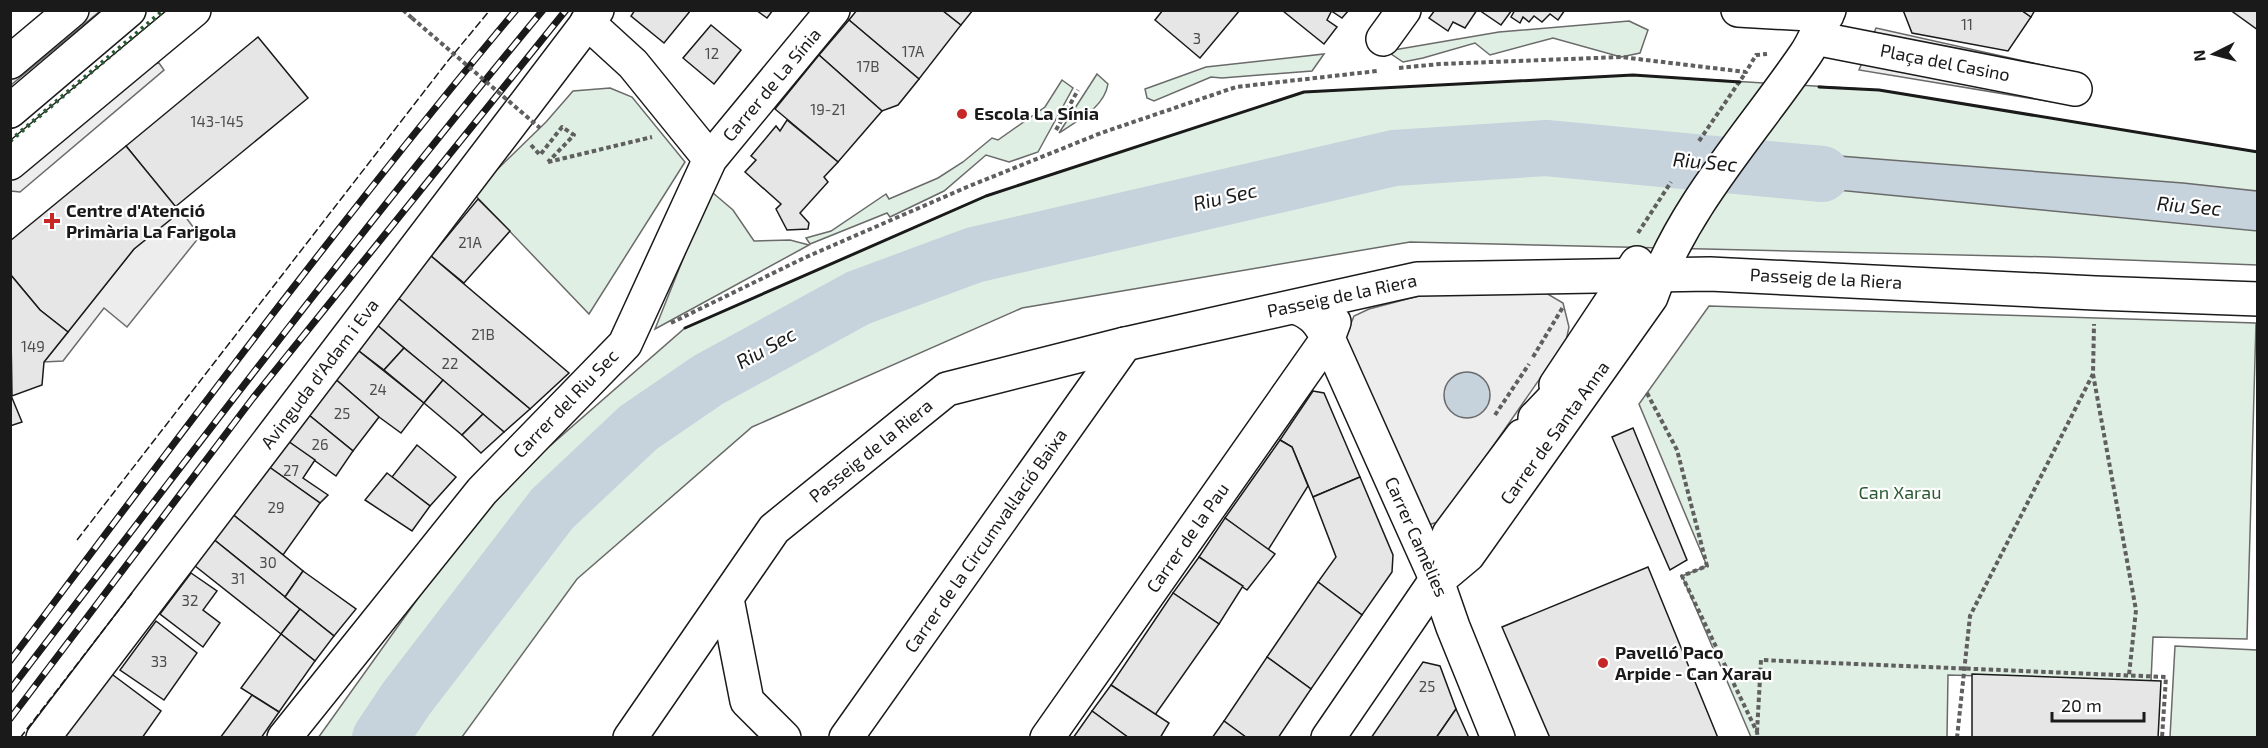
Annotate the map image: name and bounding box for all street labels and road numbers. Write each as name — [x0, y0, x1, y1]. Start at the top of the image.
street label: Carrer de La Sínia — [717, 23, 825, 146]
street label: Plaça del Casino — [1878, 39, 2012, 86]
street label: Passeig de la Riera — [1749, 263, 1903, 293]
street label: Passeig de la Riera — [1265, 268, 1419, 322]
street label: Avinguda d'Adam i Eva — [256, 294, 383, 453]
street label: Carrer del Riu Sec — [508, 344, 623, 462]
street label: Carrer de Santa Anna — [1495, 357, 1614, 508]
street label: Passeig de la Riera — [804, 394, 937, 507]
street label: Carrer de la Circumval·lació Baixa — [899, 424, 1071, 657]
street label: Carrer Camèlies — [1381, 473, 1453, 600]
street label: Carrer de la Pau — [1141, 478, 1233, 596]

